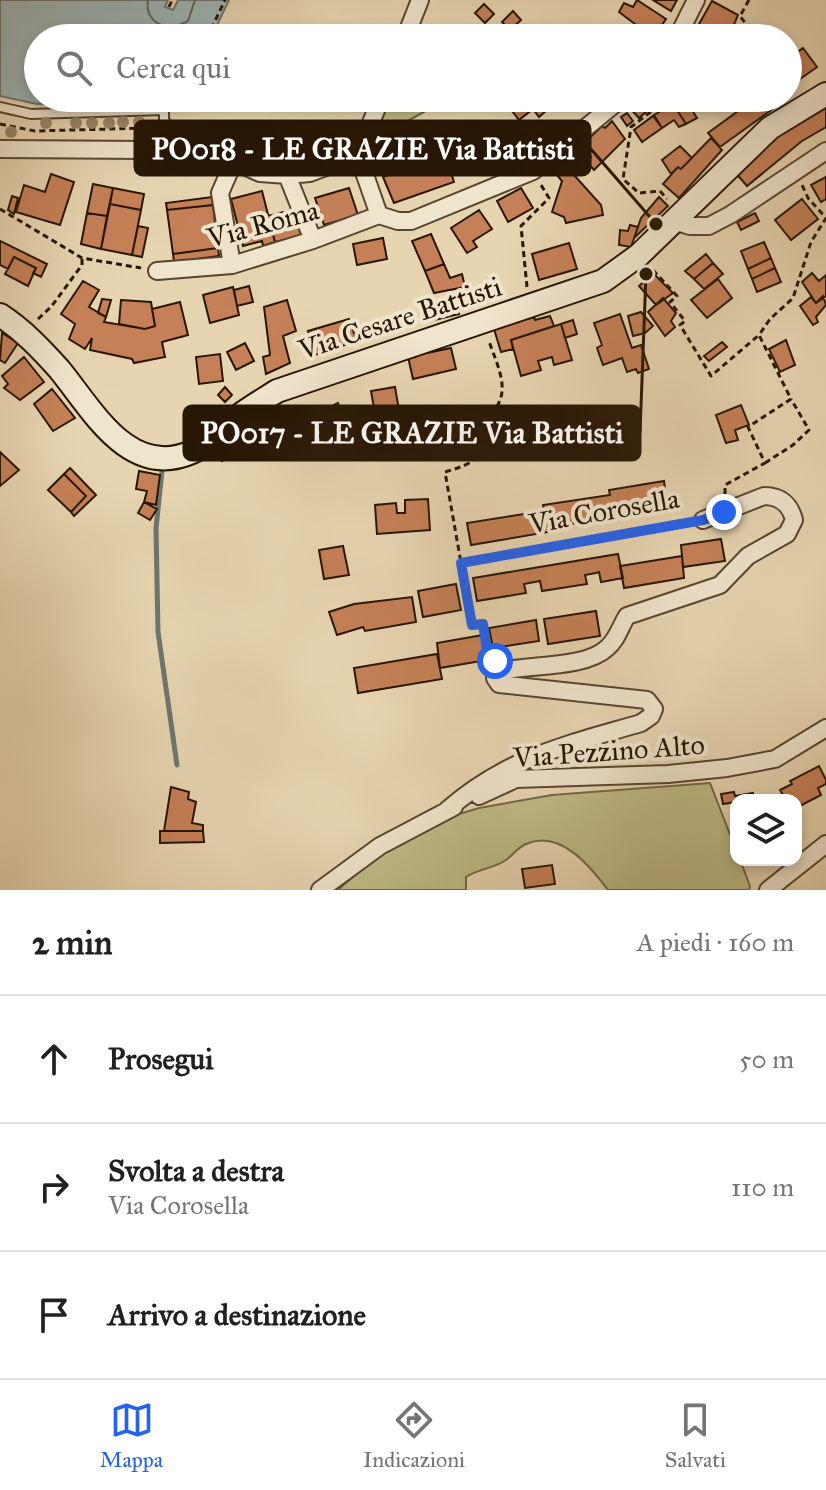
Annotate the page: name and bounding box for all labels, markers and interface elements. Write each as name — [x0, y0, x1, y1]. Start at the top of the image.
search box — [24, 24, 802, 112]
icon: search — [52, 46, 96, 90]
text: Cerca qui — [116, 50, 230, 86]
callout: PO018 - LE GRAZIE Via Battisti — [135, 121, 590, 175]
text: PO018 - LE GRAZIE Via Battisti — [151, 131, 575, 167]
street label: Via Roma — [202, 192, 323, 256]
street label: Via Cesare Battisti — [293, 269, 506, 368]
callout: PO017 - LE GRAZIE Via Battisti — [184, 406, 640, 460]
text: PO017 - LE GRAZIE Via Battisti — [200, 415, 624, 451]
street label: Via Corosella — [525, 481, 682, 542]
route end — [706, 494, 742, 530]
route start — [477, 643, 513, 679]
street label: Via Pezzino Alto — [511, 727, 706, 775]
map controls — [730, 794, 802, 866]
button: layers — [730, 794, 802, 866]
text: 2 min — [32, 922, 112, 963]
text: A piedi · 160 m — [637, 926, 794, 958]
icon: ahead — [32, 1037, 76, 1081]
text: Prosegui — [108, 1041, 213, 1077]
text: 50 m — [739, 1043, 794, 1075]
text: Svolta a destra — [108, 1153, 284, 1189]
icon: right — [32, 1165, 76, 1209]
text: 110 m — [731, 1171, 794, 1203]
text: Via Corosella — [108, 1189, 249, 1221]
icon: arrive — [32, 1293, 76, 1337]
text: Arrivo a destinazione — [108, 1297, 366, 1333]
tab: Mappa — [100, 1398, 163, 1473]
tab: Indicazioni — [363, 1398, 465, 1473]
tab: Salvati — [665, 1398, 726, 1473]

